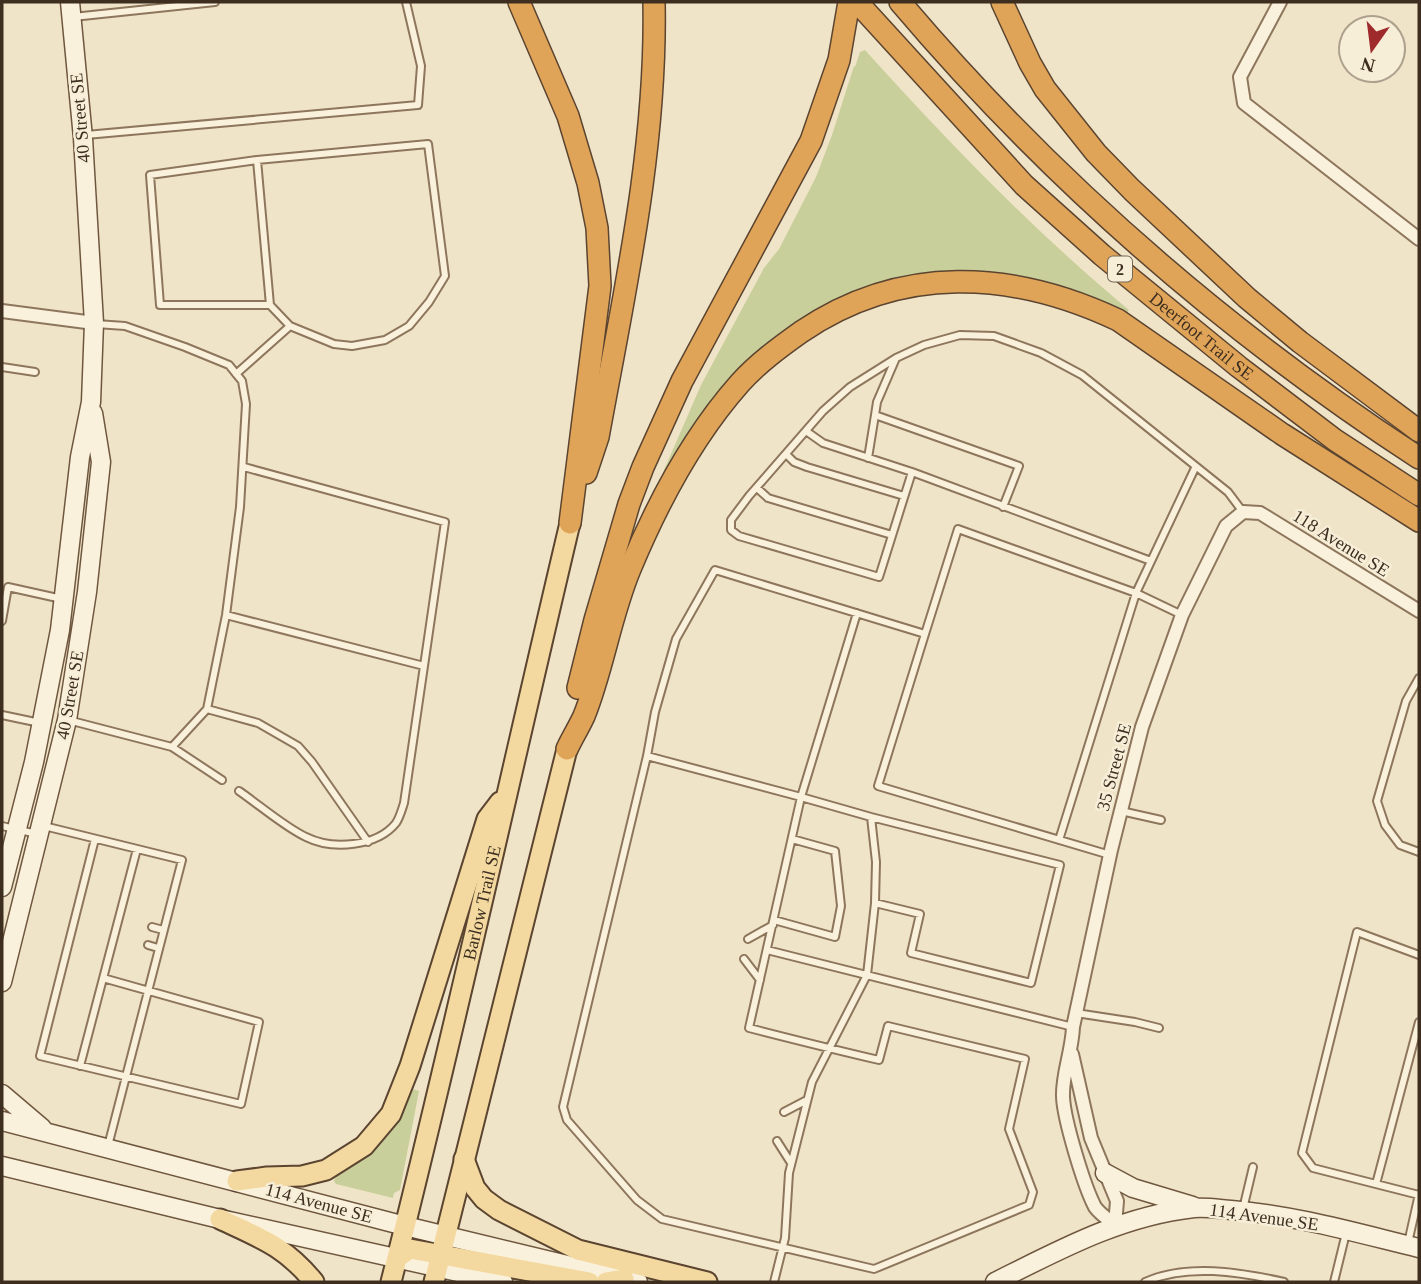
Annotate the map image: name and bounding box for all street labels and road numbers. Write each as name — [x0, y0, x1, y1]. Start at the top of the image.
street label: 40 Street SE — [66, 72, 94, 164]
road number: 2 — [1108, 256, 1132, 282]
street label: Deerfoot Trail SE — [1146, 288, 1257, 384]
street label: 118 Avenue SE — [1289, 505, 1393, 581]
street label: 40 Street SE — [52, 649, 88, 741]
street label: 35 Street SE — [1093, 721, 1135, 813]
street label: Barlow Trail SE — [459, 843, 505, 962]
street label: 114 Avenue SE — [263, 1179, 375, 1227]
street label: 114 Avenue SE — [1208, 1199, 1320, 1235]

